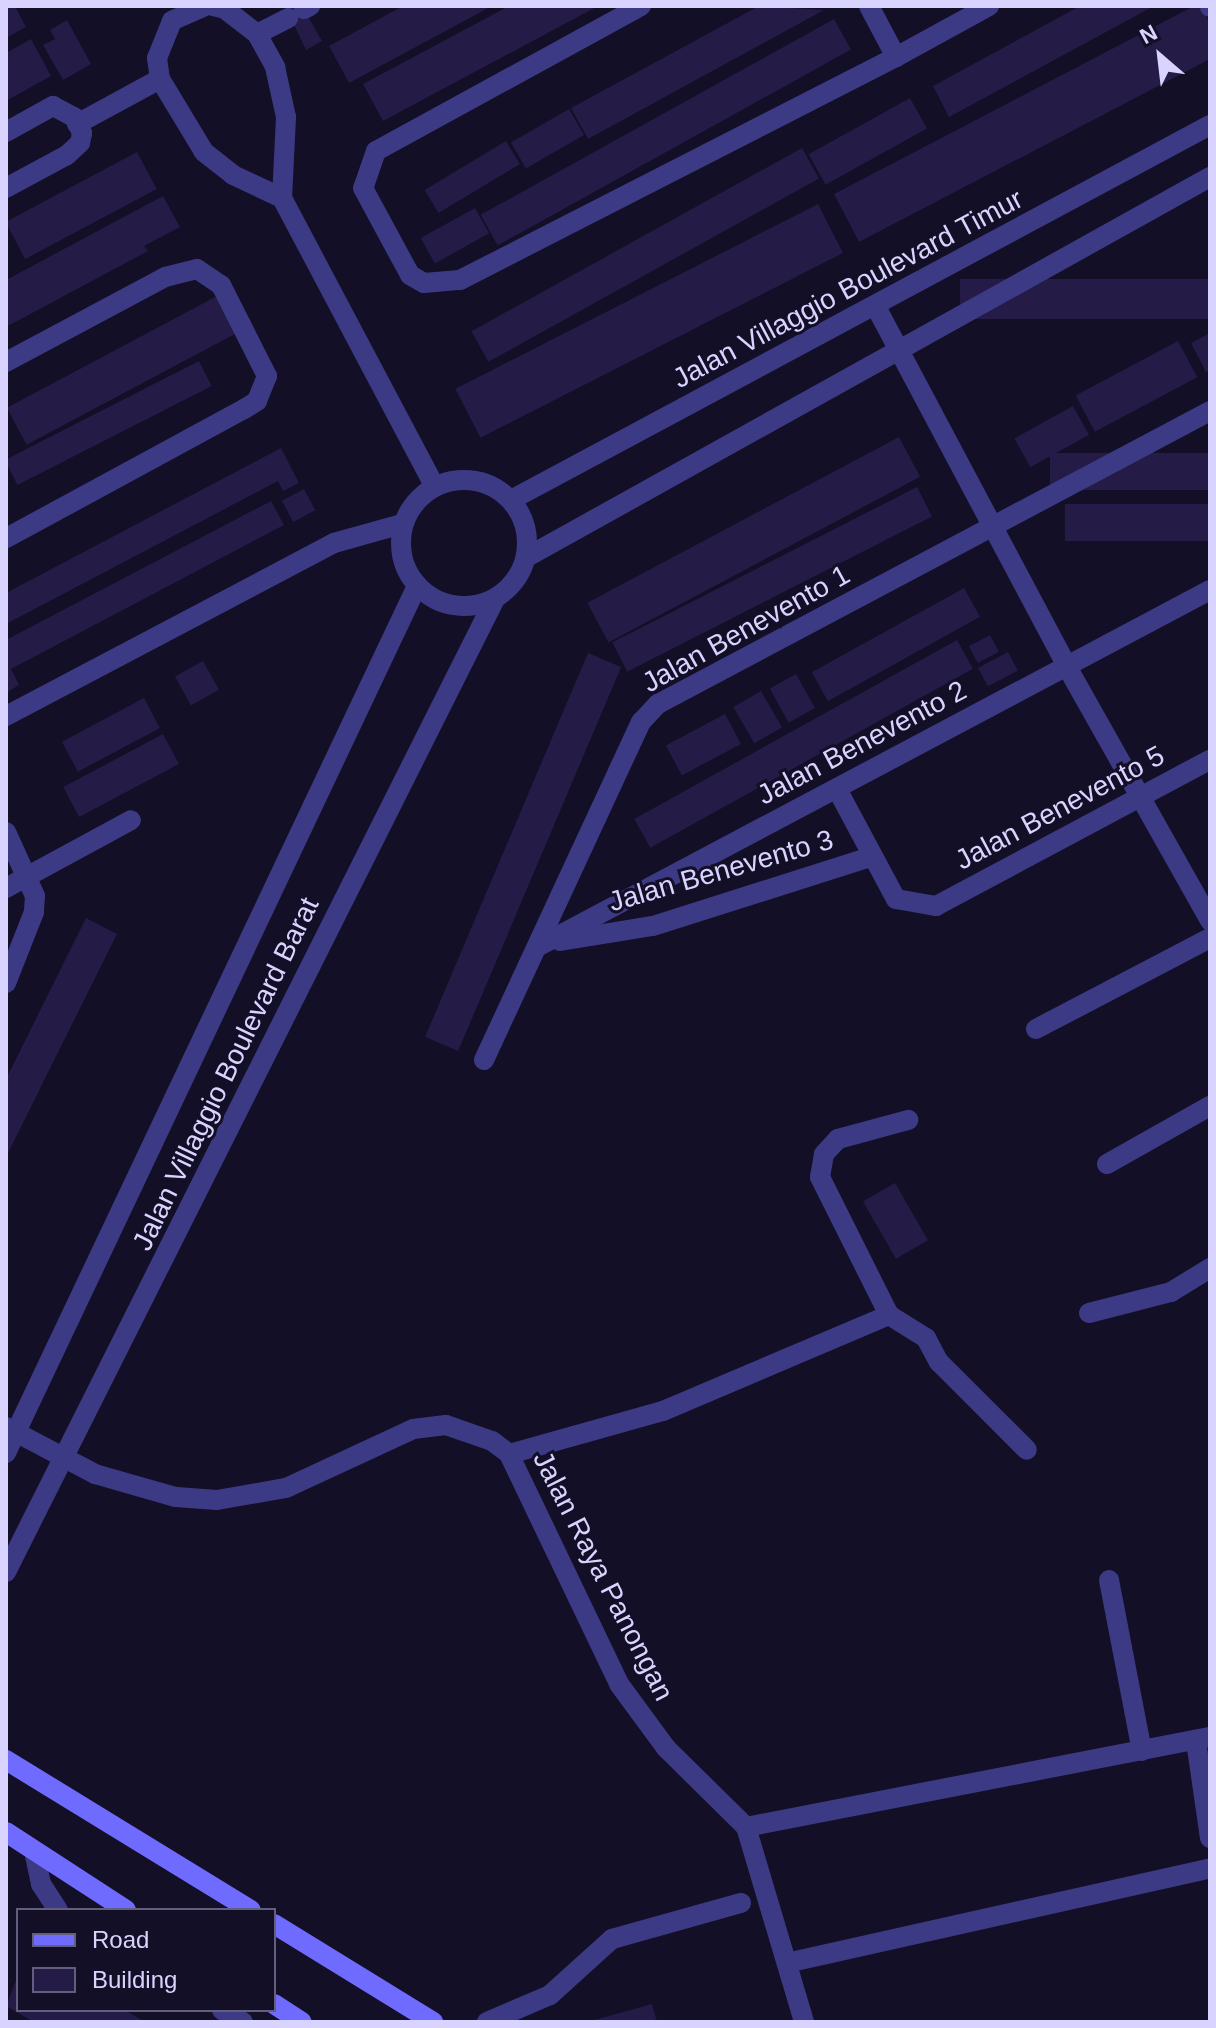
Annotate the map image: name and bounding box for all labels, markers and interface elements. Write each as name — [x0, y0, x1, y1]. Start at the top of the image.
north arrow — [1120, 16, 1200, 96]
text: N — [1136, 20, 1161, 49]
street label: Jalan Villaggio Boulevard Timur — [667, 182, 1029, 396]
street label: Jalan Benevento 1 — [636, 558, 856, 700]
street label: Jalan Benevento 2 — [752, 674, 972, 812]
street label: Jalan Benevento 5 — [950, 739, 1170, 877]
street label: Jalan Benevento 3 — [605, 823, 837, 919]
street label: Jalan Villaggio Boulevard Barat — [126, 892, 326, 1256]
street label: Jalan Raya Panongan — [525, 1446, 681, 1706]
legend — [16, 1908, 276, 2012]
text: Road — [92, 1926, 149, 1953]
text: Building — [92, 1966, 177, 1993]

